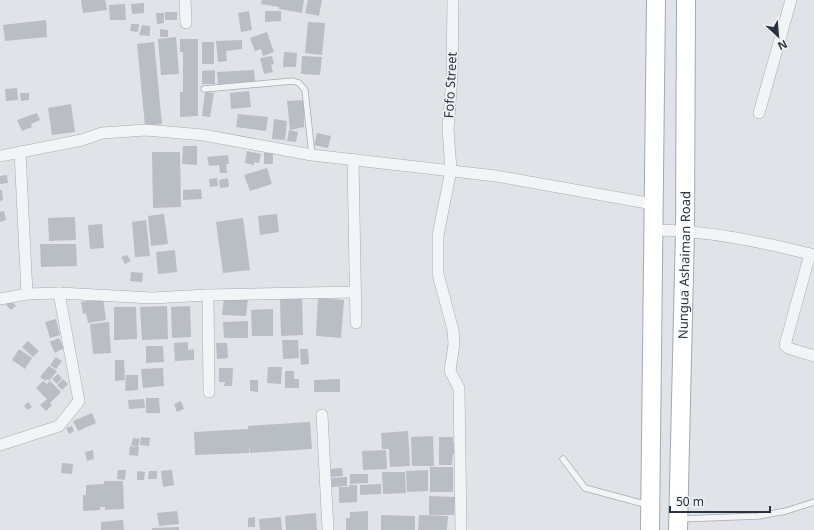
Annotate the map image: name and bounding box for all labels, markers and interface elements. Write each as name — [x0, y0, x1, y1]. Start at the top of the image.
north arrow — [758, 16, 798, 56]
text: N — [775, 37, 790, 54]
street label: Fofo Street — [439, 51, 461, 119]
street label: Nungua Ashaiman Road — [673, 191, 694, 339]
scale bar — [670, 488, 770, 514]
text: 50 m — [676, 493, 704, 510]

